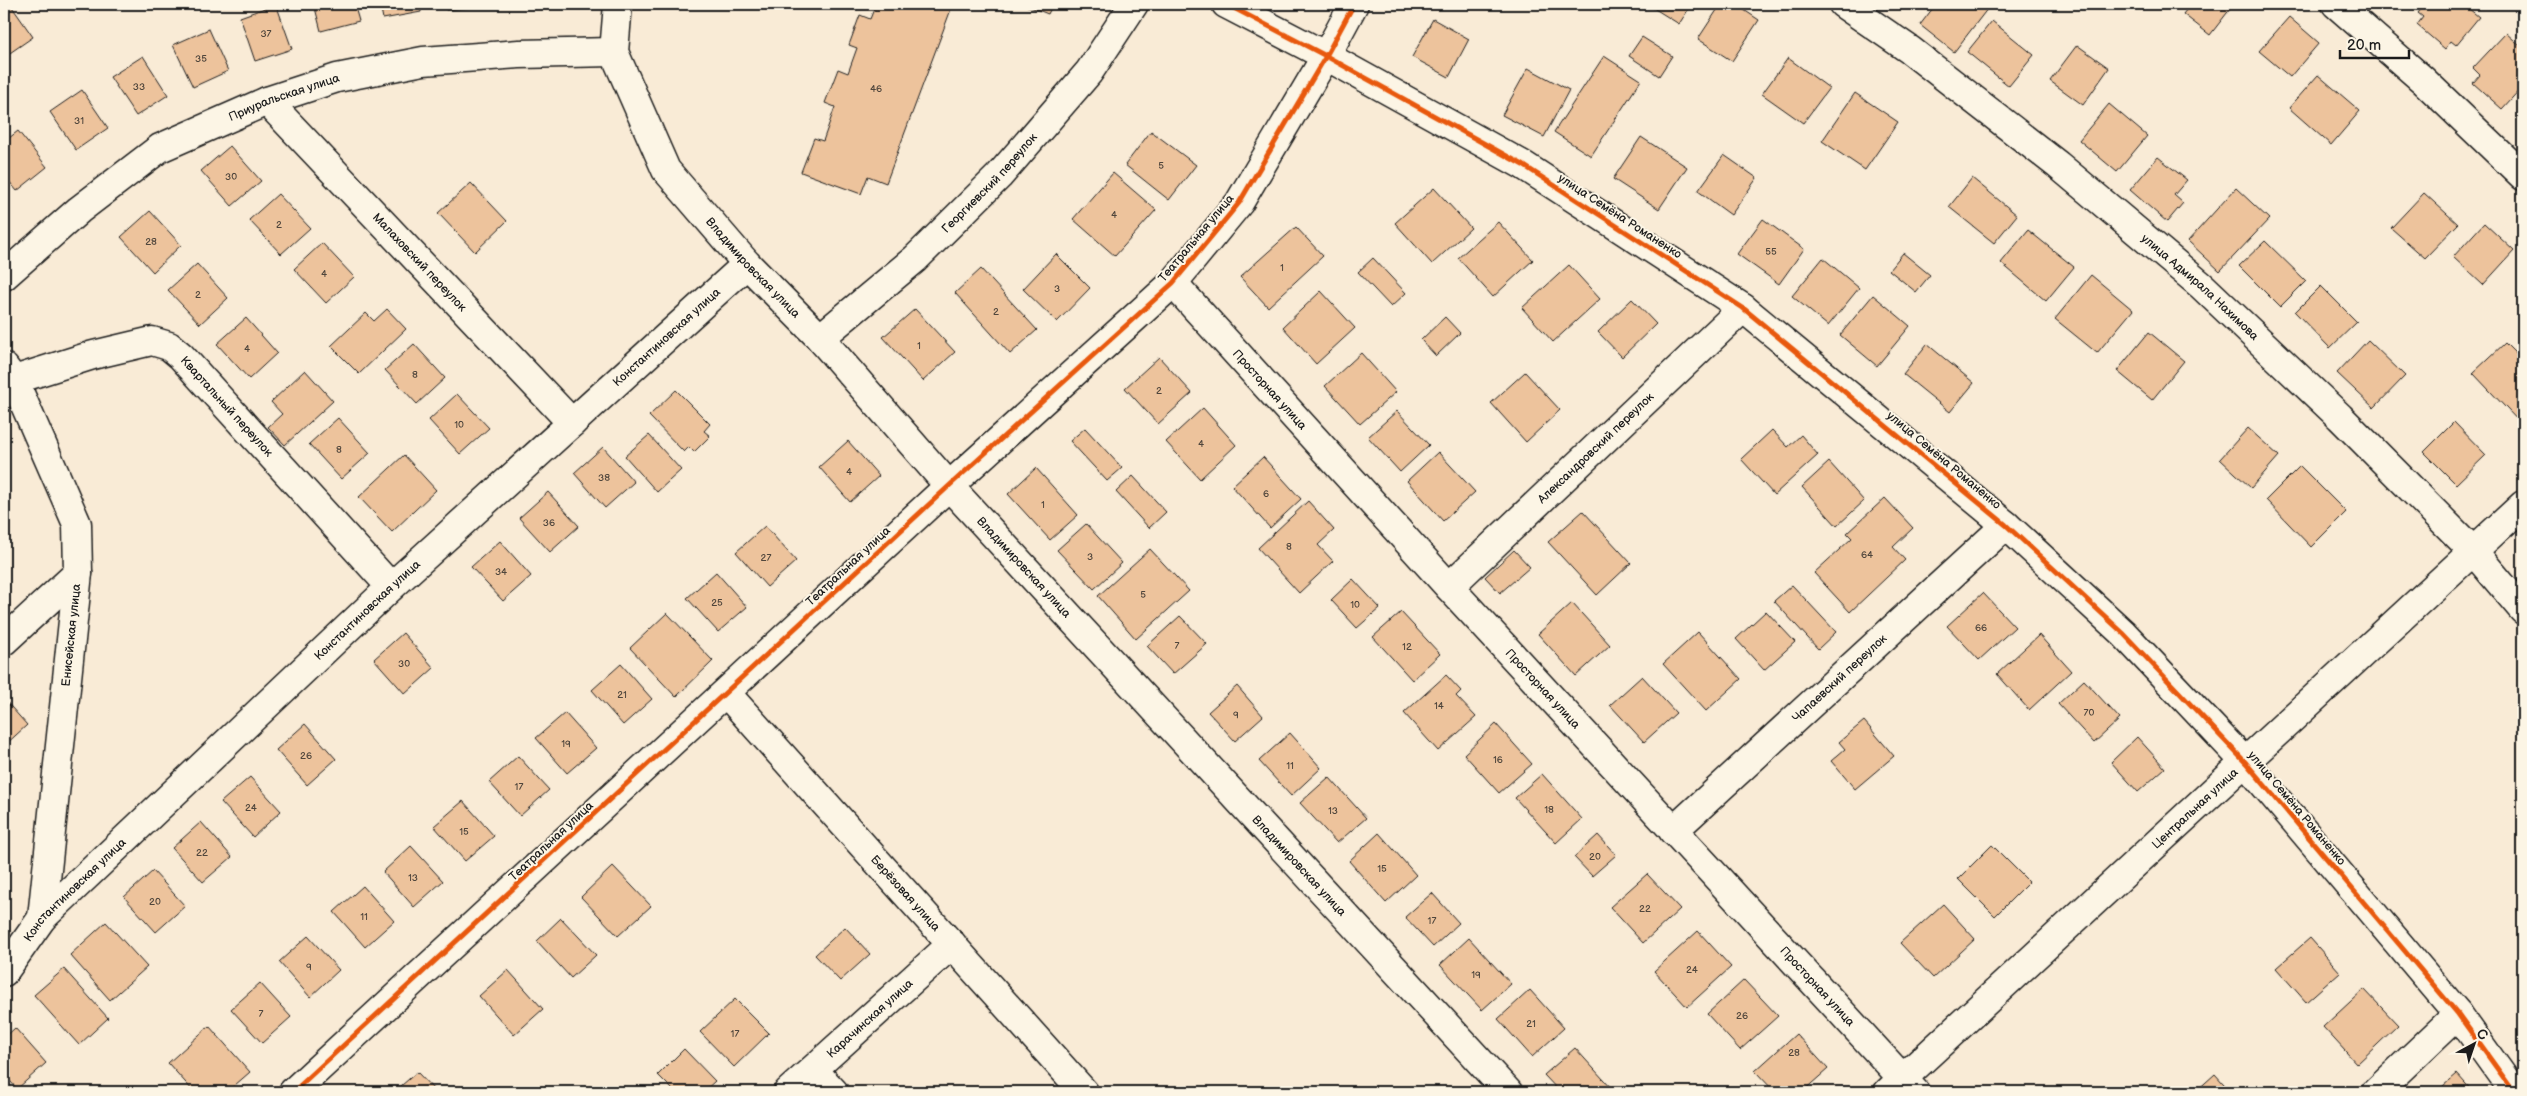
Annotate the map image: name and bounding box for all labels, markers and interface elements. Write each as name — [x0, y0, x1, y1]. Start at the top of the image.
house number: 37 — [260, 28, 272, 40]
scale bar — [2340, 28, 2408, 60]
text: 20 m — [2347, 36, 2381, 55]
house number: 35 — [195, 53, 207, 65]
street label: Приуральская улица — [226, 71, 341, 125]
house number: 33 — [133, 81, 145, 93]
house number: 46 — [870, 83, 882, 95]
house number: 31 — [74, 115, 84, 127]
street label: Георгиевский переулок — [939, 130, 1041, 236]
house number: 5 — [1158, 160, 1164, 172]
house number: 30 — [225, 171, 237, 183]
street label: улица Семёна Романенко — [1555, 171, 1684, 262]
street label: Театральная улица — [1155, 191, 1237, 285]
house number: 4 — [1111, 209, 1117, 221]
street label: Малаховский переулок — [369, 210, 470, 315]
street label: Владимировская улица — [702, 215, 803, 321]
house number: 2 — [276, 219, 282, 231]
street label: улица Адмирала Нахимова — [2138, 231, 2262, 344]
house number: 28 — [145, 236, 157, 248]
house number: 55 — [1765, 246, 1777, 258]
house number: 1 — [1280, 262, 1284, 274]
house number: 4 — [321, 268, 327, 280]
house number: 3 — [1054, 283, 1060, 295]
street label: Константиновская улица — [610, 285, 724, 390]
house number: 2 — [195, 289, 201, 301]
house number: 2 — [993, 306, 999, 318]
house number: 1 — [917, 340, 921, 352]
house number: 4 — [244, 343, 250, 355]
street label: Просторная улица — [1229, 347, 1310, 433]
street label: Квартальный переулок — [177, 353, 276, 461]
house number: 8 — [412, 369, 418, 381]
house number: 2 — [1156, 385, 1162, 397]
street label: Александровский переулок — [1534, 389, 1658, 508]
street label: улица Семёна Романенко — [1884, 408, 2004, 513]
house number: 10 — [454, 419, 464, 431]
house number: 4 — [1198, 438, 1204, 450]
house number: 8 — [336, 444, 342, 456]
house number: 4 — [846, 466, 852, 478]
house number: 38 — [598, 472, 610, 484]
house number: 6 — [1263, 488, 1269, 500]
house number: 1 — [1041, 499, 1045, 511]
street label: Владимировская улица — [973, 514, 1074, 621]
house number: 36 — [543, 517, 555, 529]
street label: Театральная улица — [803, 523, 894, 609]
house number: 8 — [1286, 541, 1292, 553]
house number: 64 — [1861, 549, 1873, 561]
house number: 3 — [1087, 551, 1093, 563]
house number: 27 — [761, 552, 771, 564]
street label: Константиновская улица — [311, 557, 424, 664]
house number: 34 — [495, 566, 507, 578]
street label: Енисейская улица — [59, 583, 84, 687]
house number: 5 — [1140, 589, 1146, 601]
house number: 25 — [711, 597, 723, 609]
house number: 10 — [1350, 599, 1360, 611]
house number: 66 — [1975, 622, 1987, 634]
street label: Чапаевский переулок — [1789, 631, 1891, 726]
house number: 7 — [1175, 640, 1180, 652]
house number: 12 — [1402, 641, 1412, 653]
street label: Просторная улица — [1502, 646, 1583, 732]
house number: 30 — [398, 658, 410, 670]
house number: 21 — [617, 689, 627, 701]
house number: 14 — [1434, 700, 1444, 712]
house number: 70 — [2084, 707, 2095, 719]
house number: 9 — [1233, 709, 1239, 721]
house number: 19 — [561, 738, 571, 750]
street label: улица Семёна Романенко — [2244, 748, 2349, 868]
house number: 26 — [300, 750, 312, 762]
house number: 16 — [1493, 754, 1503, 766]
house number: 11 — [1286, 760, 1294, 772]
street label: Центральная улица — [2149, 765, 2241, 852]
house number: 17 — [515, 781, 523, 793]
street label: Театральная улица — [506, 798, 597, 884]
house number: 24 — [245, 802, 257, 814]
house number: 18 — [1544, 804, 1554, 816]
house number: 13 — [1328, 805, 1338, 817]
street label: Владимировская улица — [1249, 812, 1349, 920]
house number: 15 — [459, 826, 469, 838]
street label: Константиновская улица — [21, 835, 129, 945]
house number: 22 — [196, 847, 208, 859]
house number: 20 — [1589, 851, 1601, 863]
street label: Берёзовая улица — [867, 852, 943, 935]
house number: 15 — [1377, 863, 1387, 875]
house number: 13 — [408, 872, 418, 884]
house number: 20 — [149, 896, 161, 908]
house number: 22 — [1639, 903, 1651, 915]
house number: 11 — [360, 911, 368, 923]
house number: 17 — [1428, 915, 1436, 927]
street label: Просторная улица — [1777, 944, 1858, 1030]
house number: 9 — [306, 961, 312, 973]
house number: 24 — [1686, 964, 1698, 976]
house number: 19 — [1471, 969, 1481, 981]
street label: Карачинская улица — [824, 976, 916, 1061]
house number: 7 — [259, 1008, 264, 1020]
house number: 26 — [1736, 1010, 1748, 1022]
house number: 21 — [1526, 1018, 1536, 1030]
north arrow — [2450, 1018, 2500, 1068]
text: С — [2473, 1025, 2491, 1044]
house number: 17 — [731, 1028, 739, 1040]
house number: 28 — [1788, 1047, 1800, 1059]

